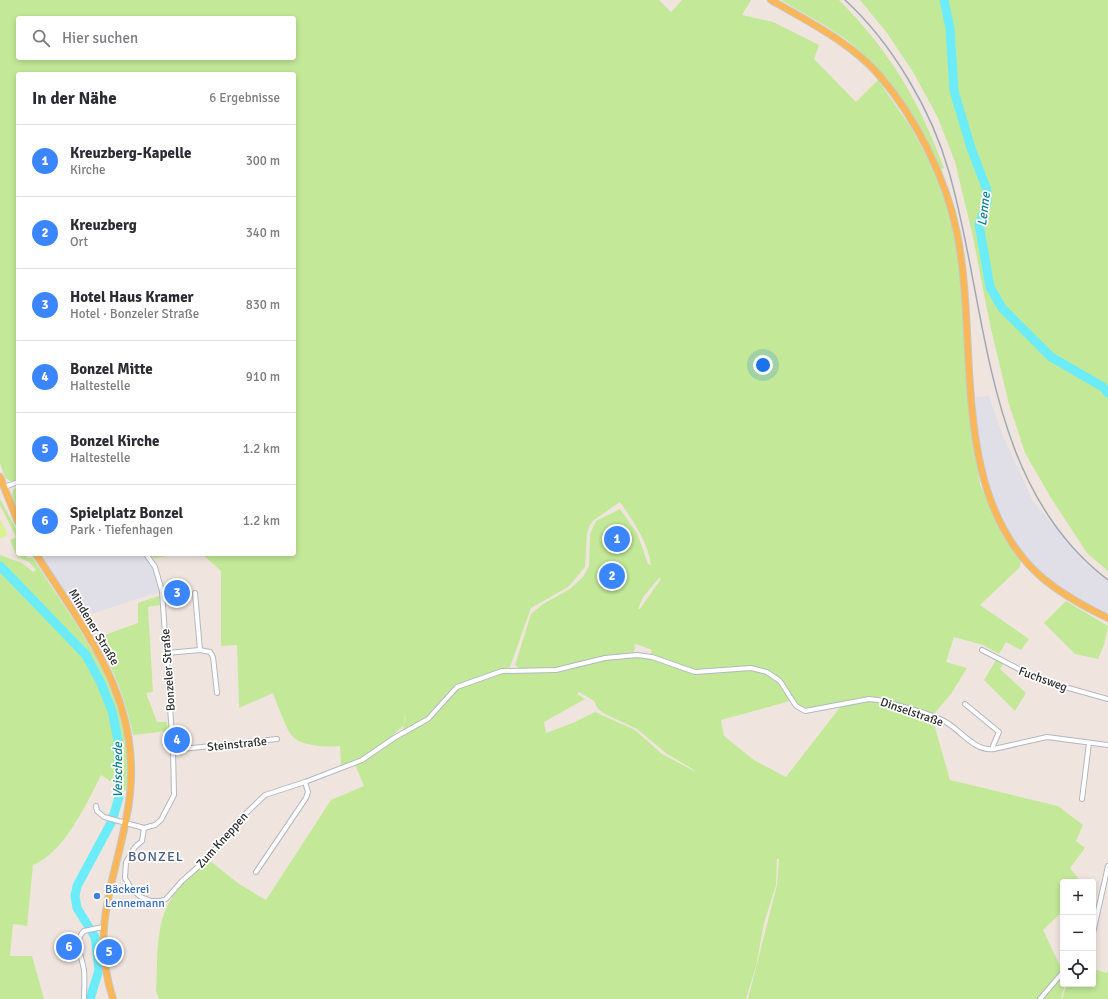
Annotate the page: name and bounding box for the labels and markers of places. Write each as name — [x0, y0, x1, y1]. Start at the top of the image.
pin: 1 — [604, 524, 630, 554]
pin: 2 — [599, 561, 625, 591]
pin: 3 — [164, 578, 190, 608]
pin: 4 — [164, 725, 190, 755]
place label: Bäckerei Lennemann — [105, 882, 165, 911]
marker: Bäckerei Lennemann — [92, 891, 102, 901]
pin: 6 — [56, 932, 82, 962]
pin: 5 — [96, 937, 122, 967]

